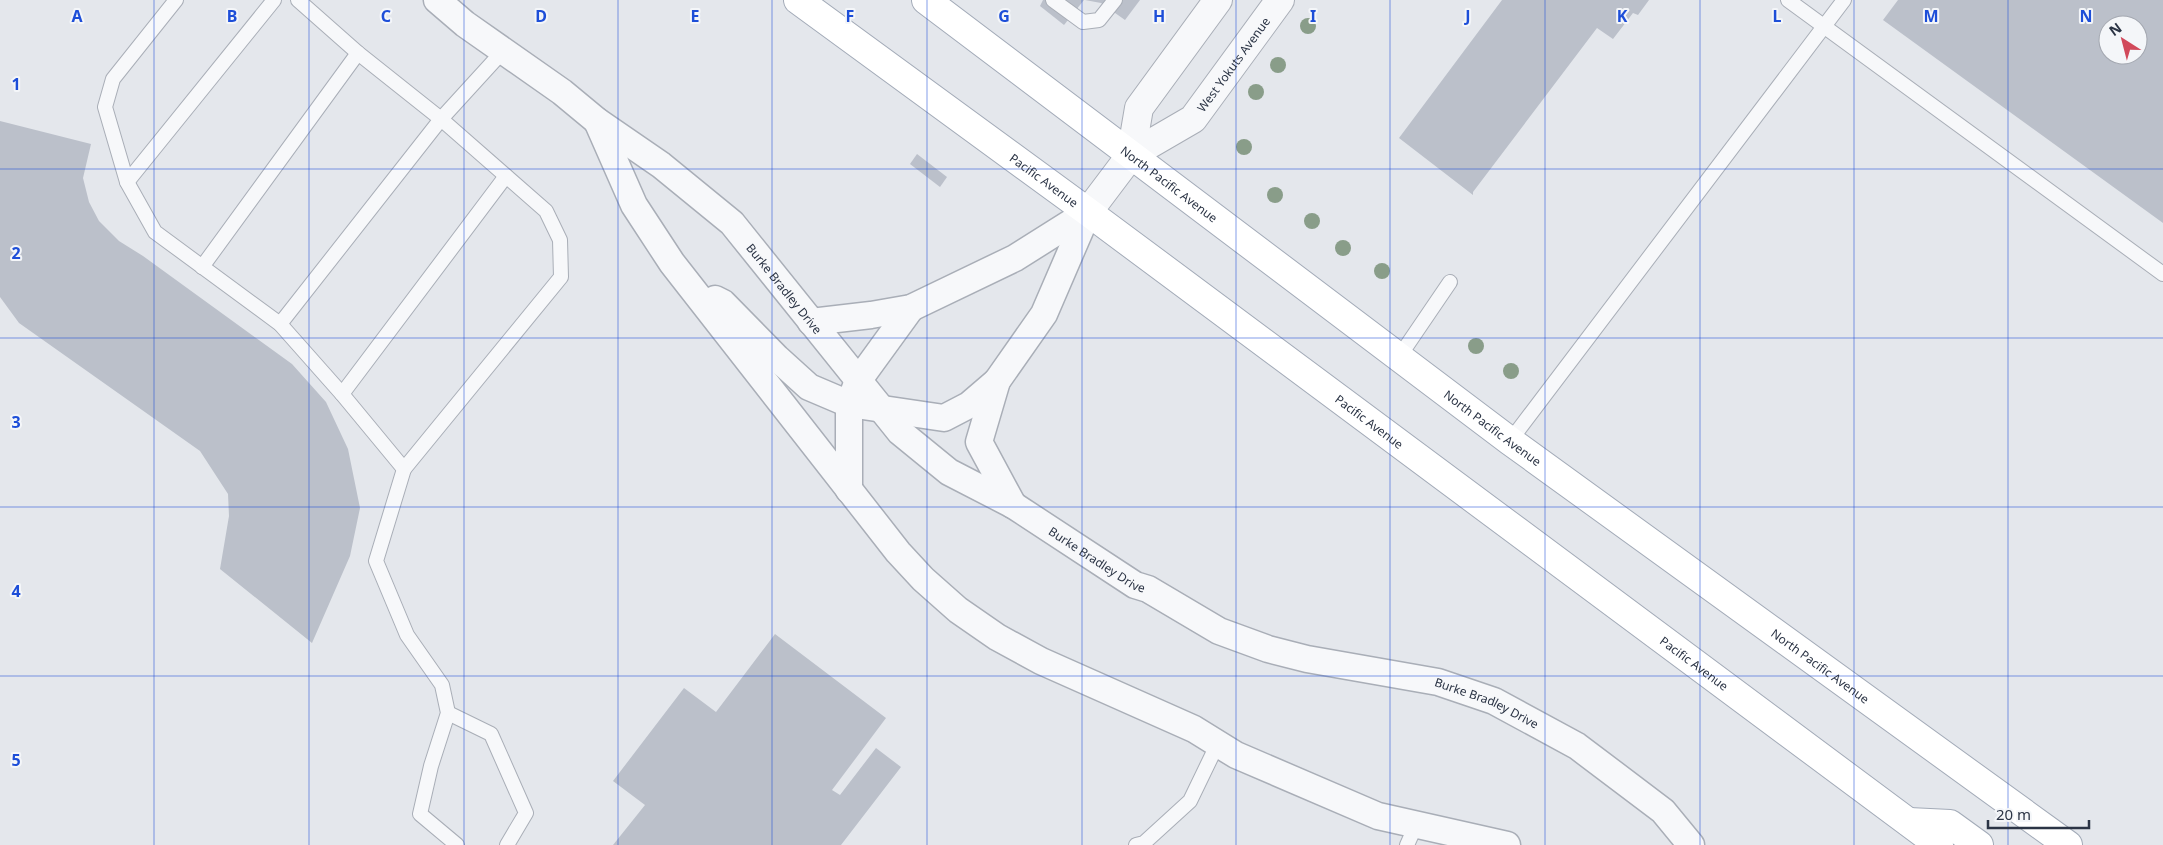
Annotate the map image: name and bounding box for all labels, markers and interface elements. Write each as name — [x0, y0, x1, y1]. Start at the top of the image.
text: A — [71, 5, 83, 27]
text: B — [227, 5, 237, 27]
text: C — [381, 5, 391, 27]
text: D — [535, 5, 547, 27]
text: E — [691, 5, 700, 27]
text: F — [846, 5, 854, 27]
text: G — [998, 5, 1010, 27]
text: H — [1153, 5, 1165, 27]
text: I — [1310, 5, 1316, 27]
text: J — [1463, 5, 1471, 27]
text: K — [1617, 5, 1628, 27]
text: L — [1773, 5, 1782, 27]
text: M — [1923, 5, 1939, 27]
text: N — [2079, 5, 2093, 27]
street label: West Yokuts Avenue — [1193, 13, 1274, 115]
north arrow — [2098, 15, 2148, 65]
text: N — [2105, 18, 2125, 40]
text: 1 — [11, 73, 21, 95]
street label: North Pacific Avenue — [1117, 142, 1222, 226]
street label: Pacific Avenue — [1006, 149, 1082, 211]
street label: Burke Bradley Drive — [743, 239, 826, 337]
text: 2 — [11, 242, 21, 264]
street label: North Pacific Avenue — [1441, 386, 1545, 470]
street label: Pacific Avenue — [1332, 390, 1407, 453]
text: 3 — [11, 411, 21, 433]
street label: Burke Bradley Drive — [1046, 522, 1148, 596]
text: 4 — [11, 580, 21, 602]
street label: North Pacific Avenue — [1768, 624, 1873, 707]
street label: Pacific Avenue — [1657, 632, 1732, 694]
street label: Burke Bradley Drive — [1433, 673, 1542, 732]
text: 5 — [11, 749, 21, 771]
scale bar — [1988, 798, 2089, 830]
text: 20 m — [1996, 804, 2031, 824]

